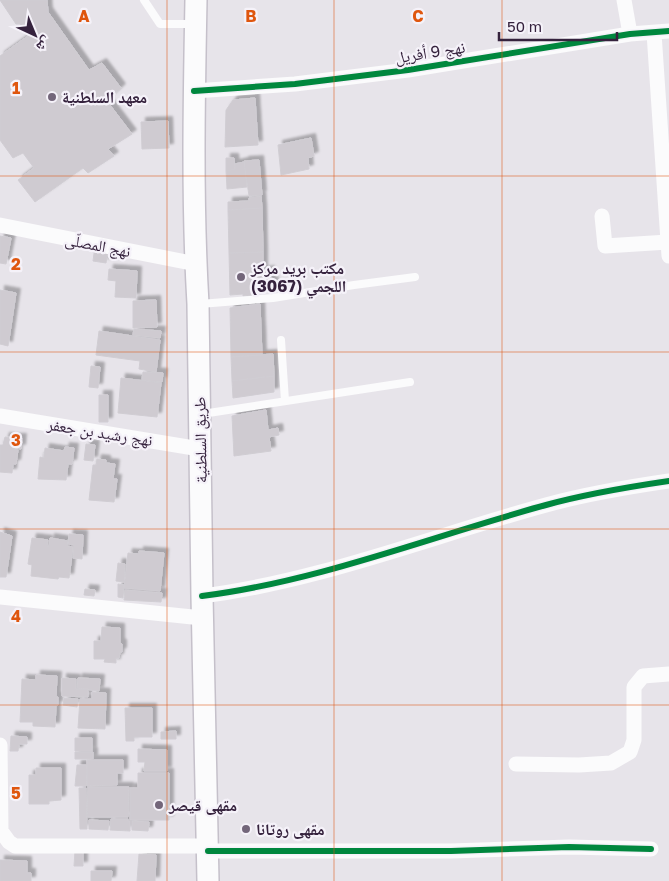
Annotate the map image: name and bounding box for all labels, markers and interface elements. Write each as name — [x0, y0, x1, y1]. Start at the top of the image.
text: A — [78, 6, 90, 26]
text: B — [245, 6, 257, 26]
text: C — [412, 6, 424, 26]
north arrow — [10, 10, 60, 60]
scale bar — [499, 10, 616, 42]
text: 50 m — [507, 17, 542, 35]
text: ش — [32, 33, 56, 56]
street label: نهج 9 أفريل — [393, 37, 467, 68]
text: 1 — [12, 78, 20, 98]
place label: معهد السلطنية — [62, 87, 147, 107]
marker: معهد السلطنية — [46, 91, 58, 103]
street label: نهج المصلّى — [63, 229, 132, 262]
text: 2 — [11, 254, 21, 274]
place label: مكتب بريد مركز اللجمي (3067) — [250, 258, 346, 299]
marker: مكتب بريد مركز اللجمي (3067) — [235, 271, 247, 283]
street label: طريق السلطنية — [189, 397, 212, 483]
street label: نهج رشيد بن جعفر — [45, 414, 154, 451]
text: 3 — [11, 430, 21, 450]
text: 4 — [11, 606, 21, 626]
text: 5 — [11, 783, 21, 803]
place label: مقهى قيصر — [168, 795, 237, 815]
marker: مقهى قيصر — [153, 799, 165, 811]
place label: مقهى روتانا — [256, 819, 325, 839]
marker: مقهى روتانا — [240, 823, 252, 835]

